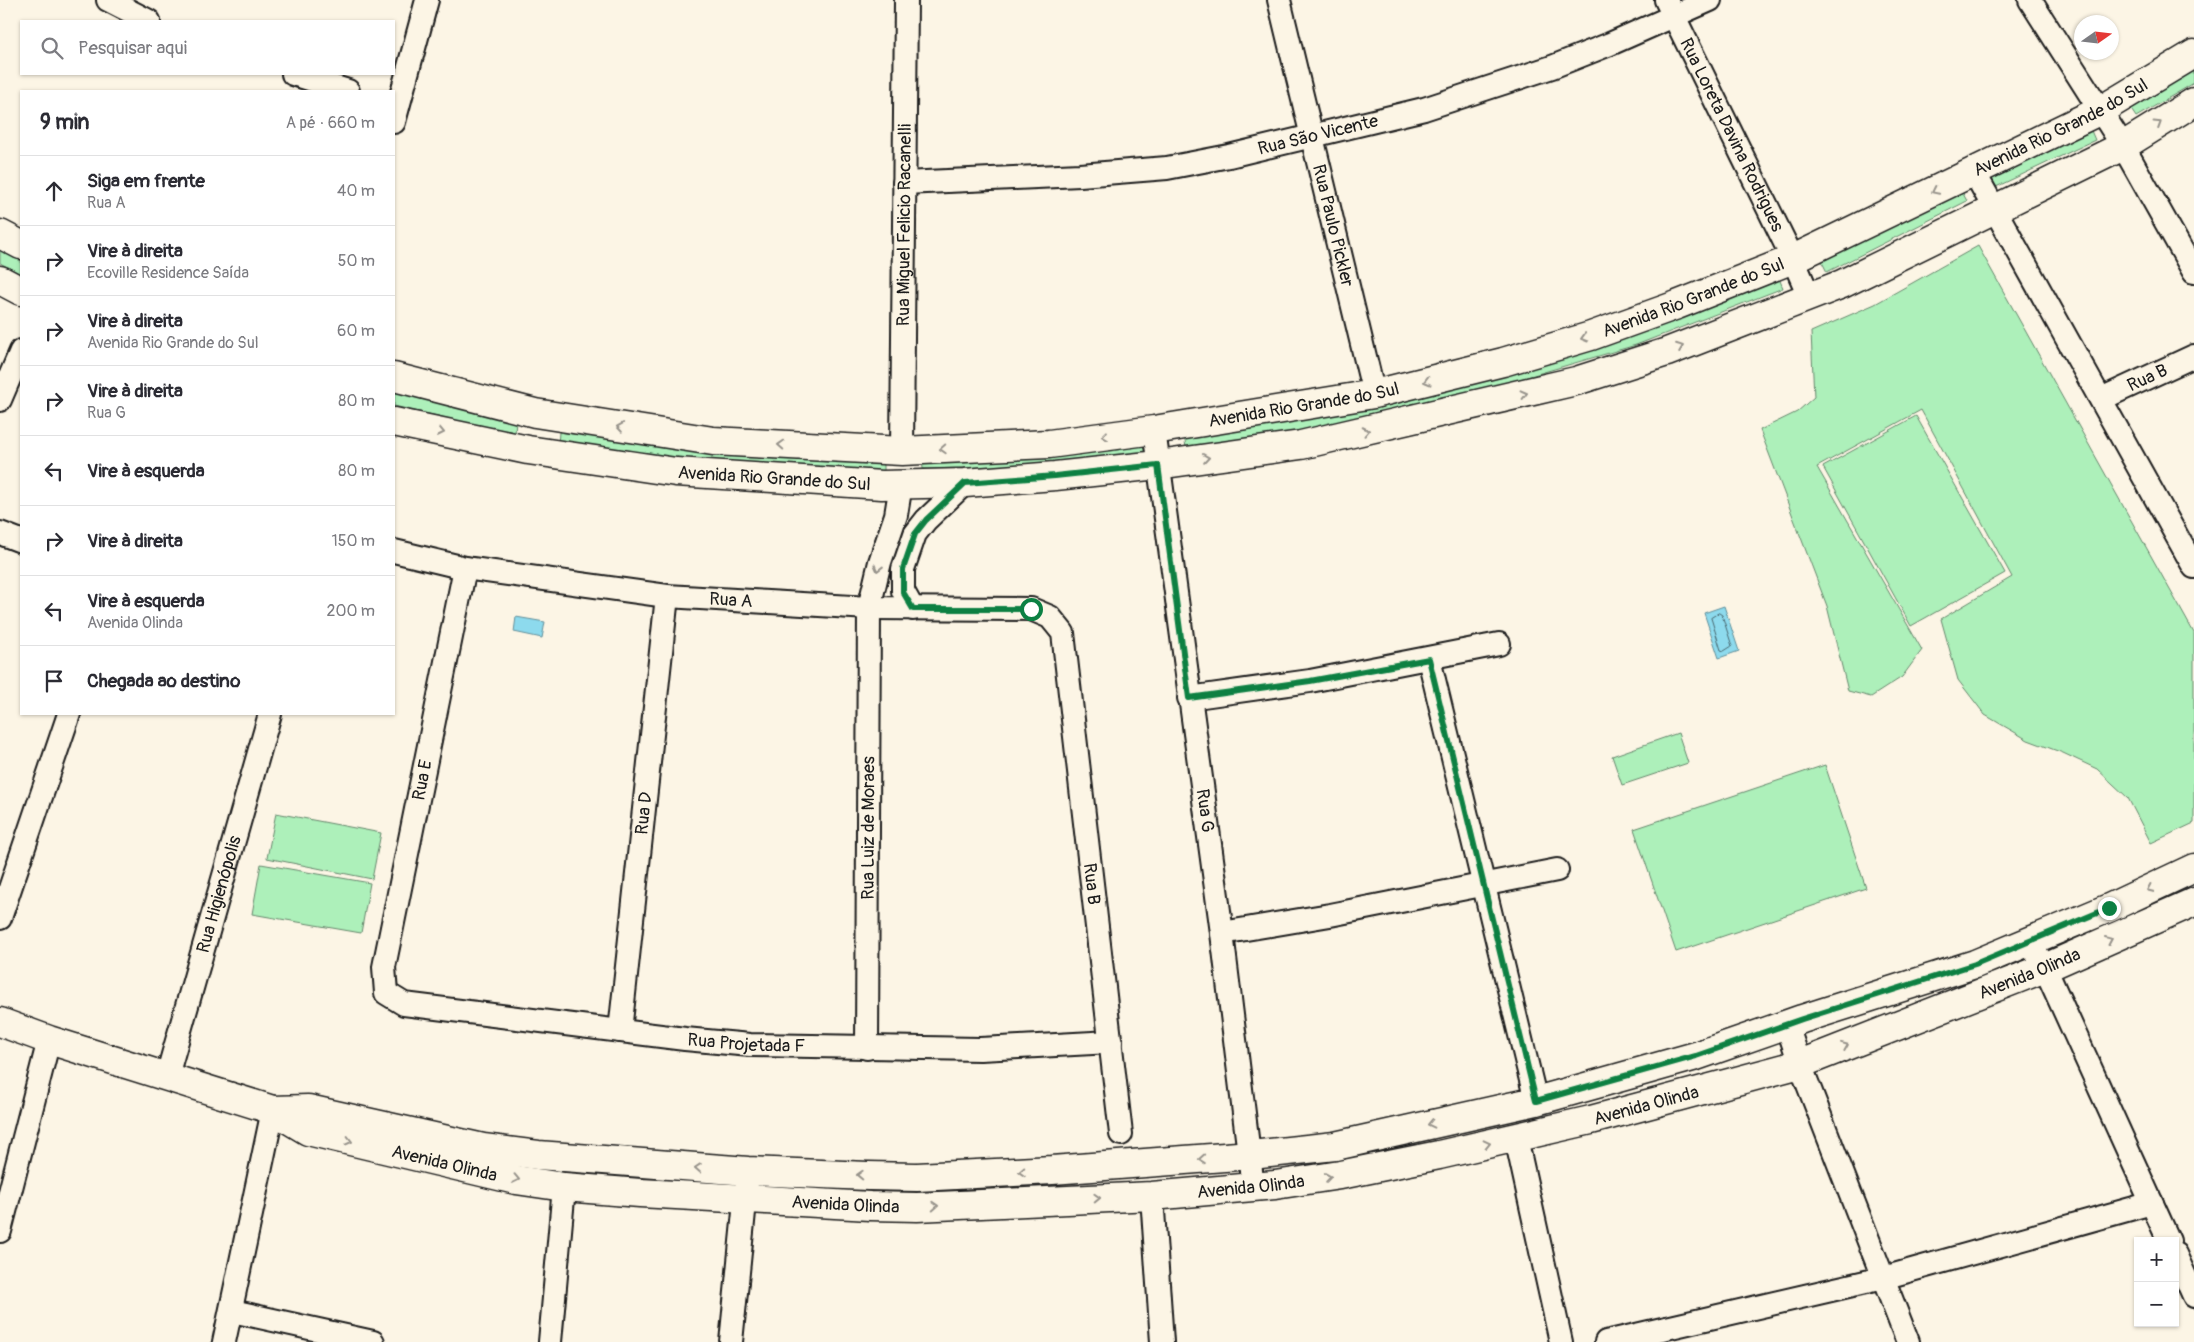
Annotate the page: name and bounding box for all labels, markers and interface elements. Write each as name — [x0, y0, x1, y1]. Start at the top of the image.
north arrow — [2074, 15, 2119, 60]
search box — [20, 20, 395, 75]
icon: search — [38, 34, 66, 62]
street label: Rua Loreta Davina Rodrigues — [1674, 34, 1789, 236]
text: Pesquisar aqui — [78, 36, 187, 60]
street label: Avenida Rio Grande do Sul — [1970, 73, 2152, 182]
text: 9 min — [40, 109, 89, 136]
street label: Rua São Vicente — [1255, 109, 1381, 161]
text: A pé · 660 m — [286, 113, 375, 133]
one-way arrow — [2153, 120, 2162, 130]
street label: Rua Miguel Felicio Racanelli — [892, 124, 917, 326]
street label: Rua Paulo Pickler — [1307, 162, 1359, 290]
text: Siga em frente — [87, 169, 205, 193]
icon: ahead — [40, 177, 68, 205]
text: 40 m — [337, 181, 375, 201]
one-way arrow — [1931, 185, 1940, 195]
text: Rua A — [87, 193, 126, 213]
text: Vire à direita — [87, 239, 183, 263]
icon: right — [40, 247, 68, 275]
text: 50 m — [338, 251, 375, 271]
street label: Avenida Rio Grande do Sul — [1599, 253, 1788, 343]
text: Ecoville Residence Saída — [87, 263, 249, 283]
text: Vire à direita — [87, 309, 183, 333]
icon: right — [40, 317, 68, 345]
text: 60 m — [337, 321, 375, 341]
one-way arrow — [1580, 332, 1589, 342]
text: Avenida Rio Grande do Sul — [87, 333, 259, 353]
one-way arrow — [1675, 343, 1684, 353]
street label: Rua B — [2124, 359, 2171, 397]
one-way arrow — [1423, 375, 1432, 386]
street label: Avenida Rio Grande do Sul — [1207, 377, 1402, 433]
text: Vire à direita — [87, 379, 183, 403]
icon: right — [40, 387, 68, 415]
one-way arrow — [1520, 389, 1528, 399]
text: 80 m — [338, 391, 375, 411]
text: Rua G — [87, 403, 126, 423]
one-way arrow — [615, 422, 624, 432]
one-way arrow — [437, 426, 446, 437]
one-way arrow — [1362, 426, 1371, 437]
one-way arrow — [1101, 430, 1109, 441]
one-way arrow — [777, 439, 785, 450]
one-way arrow — [939, 443, 947, 454]
one-way arrow — [1203, 453, 1211, 464]
icon: left — [40, 457, 68, 485]
text: Vire à esquerda — [87, 459, 205, 483]
text: 80 m — [338, 461, 375, 481]
street label: Avenida Rio Grande do Sul — [677, 461, 871, 496]
icon: right — [40, 527, 68, 555]
text: Vire à direita — [87, 529, 183, 553]
text: 150 m — [331, 531, 375, 551]
one-way arrow — [874, 563, 884, 571]
street label: Rua A — [709, 588, 754, 613]
text: Vire à esquerda — [87, 589, 205, 613]
icon: left — [40, 597, 68, 625]
route start — [1020, 598, 1043, 621]
text: 200 m — [327, 601, 375, 621]
text: Avenida Olinda — [87, 613, 183, 633]
icon: arrive — [40, 667, 68, 695]
text: Chegada ao destino — [87, 669, 240, 693]
street label: Rua Luiz de Moraes — [857, 756, 880, 900]
street label: Rua E — [407, 758, 438, 802]
street label: Rua G — [1191, 787, 1219, 834]
street label: Rua D — [630, 791, 658, 836]
street label: Rua Higienópolis — [192, 833, 247, 956]
street label: Rua B — [1078, 862, 1105, 906]
one-way arrow — [2146, 883, 2155, 893]
route end — [2098, 897, 2121, 920]
one-way arrow — [2104, 936, 2113, 947]
street label: Avenida Olinda — [1975, 943, 2084, 1005]
street label: Rua Projetada F — [687, 1028, 805, 1058]
one-way arrow — [1840, 1042, 1849, 1052]
street label: Avenida Olinda — [1591, 1081, 1701, 1131]
one-way arrow — [1427, 1119, 1436, 1129]
one-way arrow — [345, 1135, 354, 1146]
one-way arrow — [1483, 1139, 1492, 1150]
street label: Avenida Olinda — [389, 1140, 500, 1187]
one-way arrow — [1198, 1153, 1206, 1164]
one-way arrow — [693, 1162, 701, 1173]
one-way arrow — [1018, 1166, 1026, 1177]
one-way arrow — [856, 1170, 864, 1181]
street label: Avenida Olinda — [1196, 1170, 1306, 1204]
one-way arrow — [1324, 1172, 1333, 1182]
one-way arrow — [512, 1174, 521, 1184]
street label: Avenida Olinda — [791, 1191, 900, 1219]
one-way arrow — [1093, 1193, 1101, 1204]
one-way arrow — [931, 1201, 939, 1212]
map controls — [2134, 1237, 2179, 1327]
button: + — [2134, 1237, 2179, 1282]
button: − — [2134, 1282, 2179, 1327]

